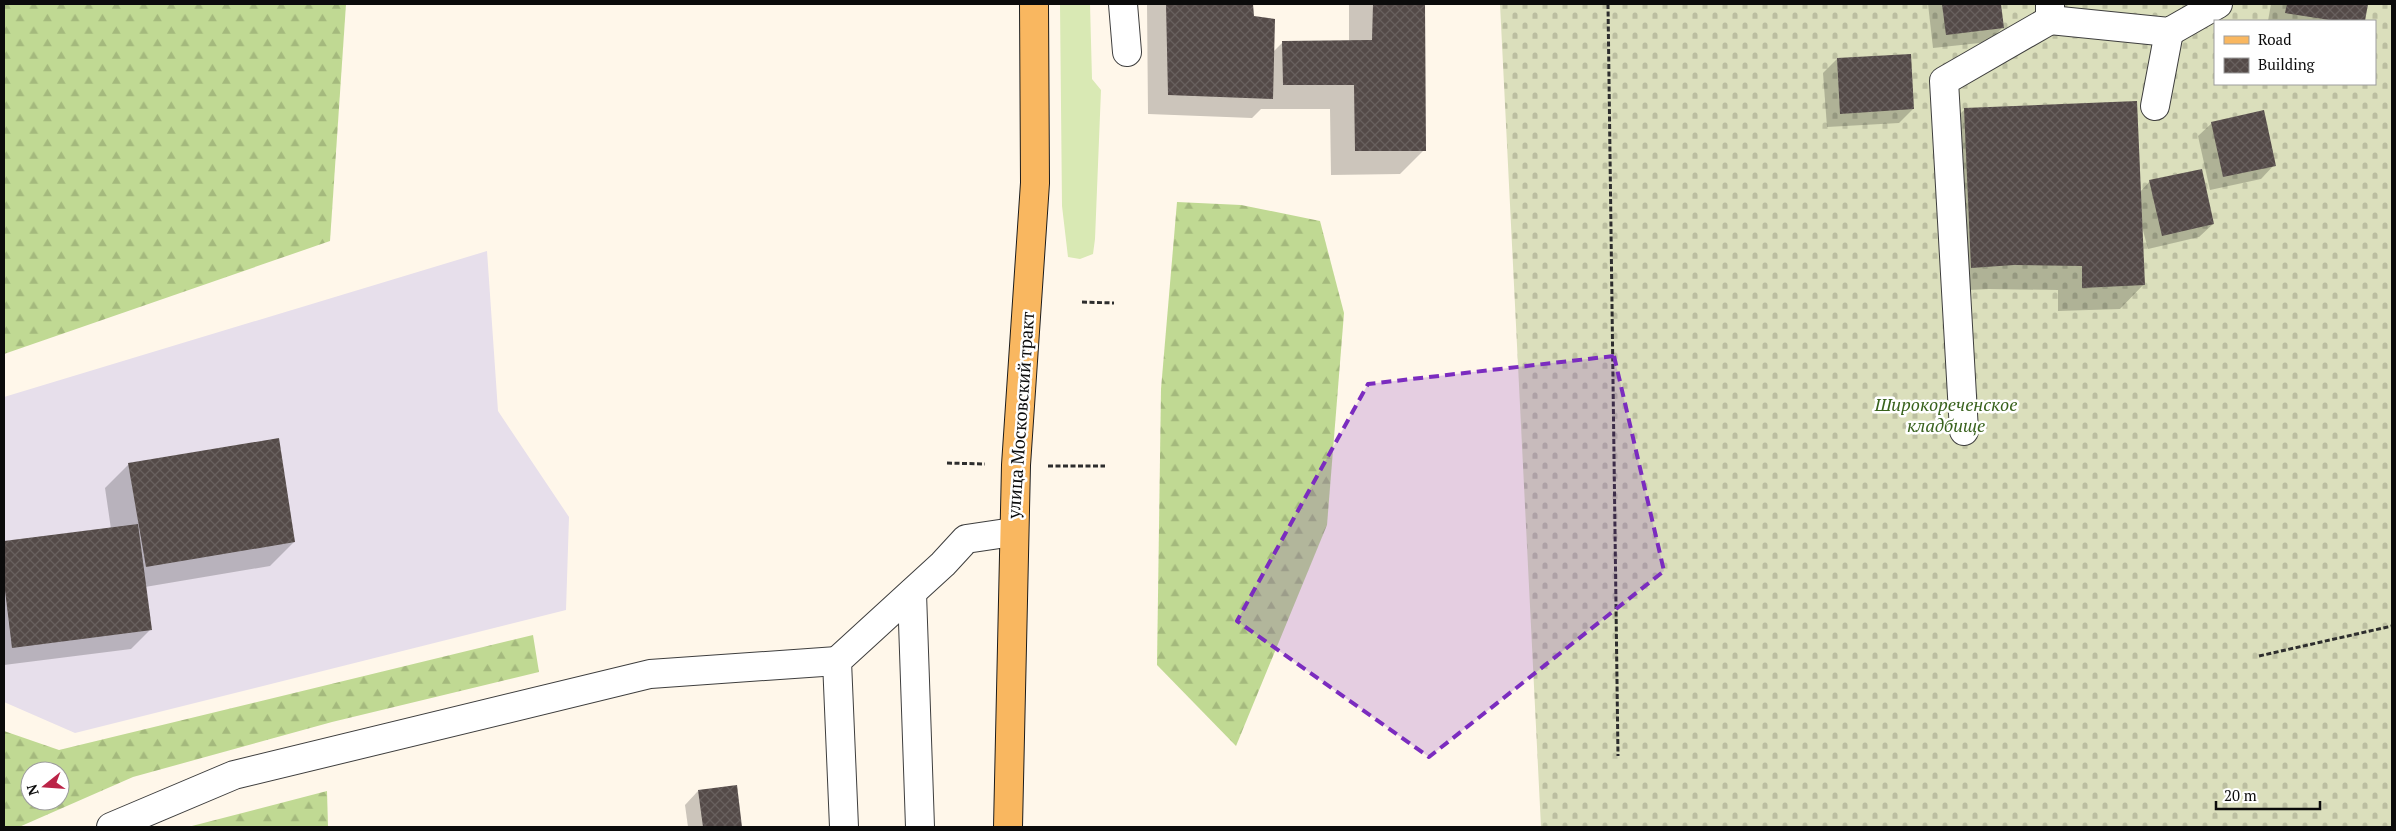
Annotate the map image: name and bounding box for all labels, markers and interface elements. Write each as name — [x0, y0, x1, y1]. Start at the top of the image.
legend — [2214, 20, 2376, 85]
text: Road — [2258, 29, 2291, 49]
text: Building — [2258, 54, 2316, 74]
street label: улица Московский тракт — [1001, 310, 1039, 520]
park label: Широкореченское кладбище — [1874, 392, 2017, 437]
north arrow — [20, 761, 70, 811]
scale bar — [2216, 778, 2320, 810]
text: N — [21, 782, 43, 798]
text: 20 m — [2224, 785, 2257, 805]

